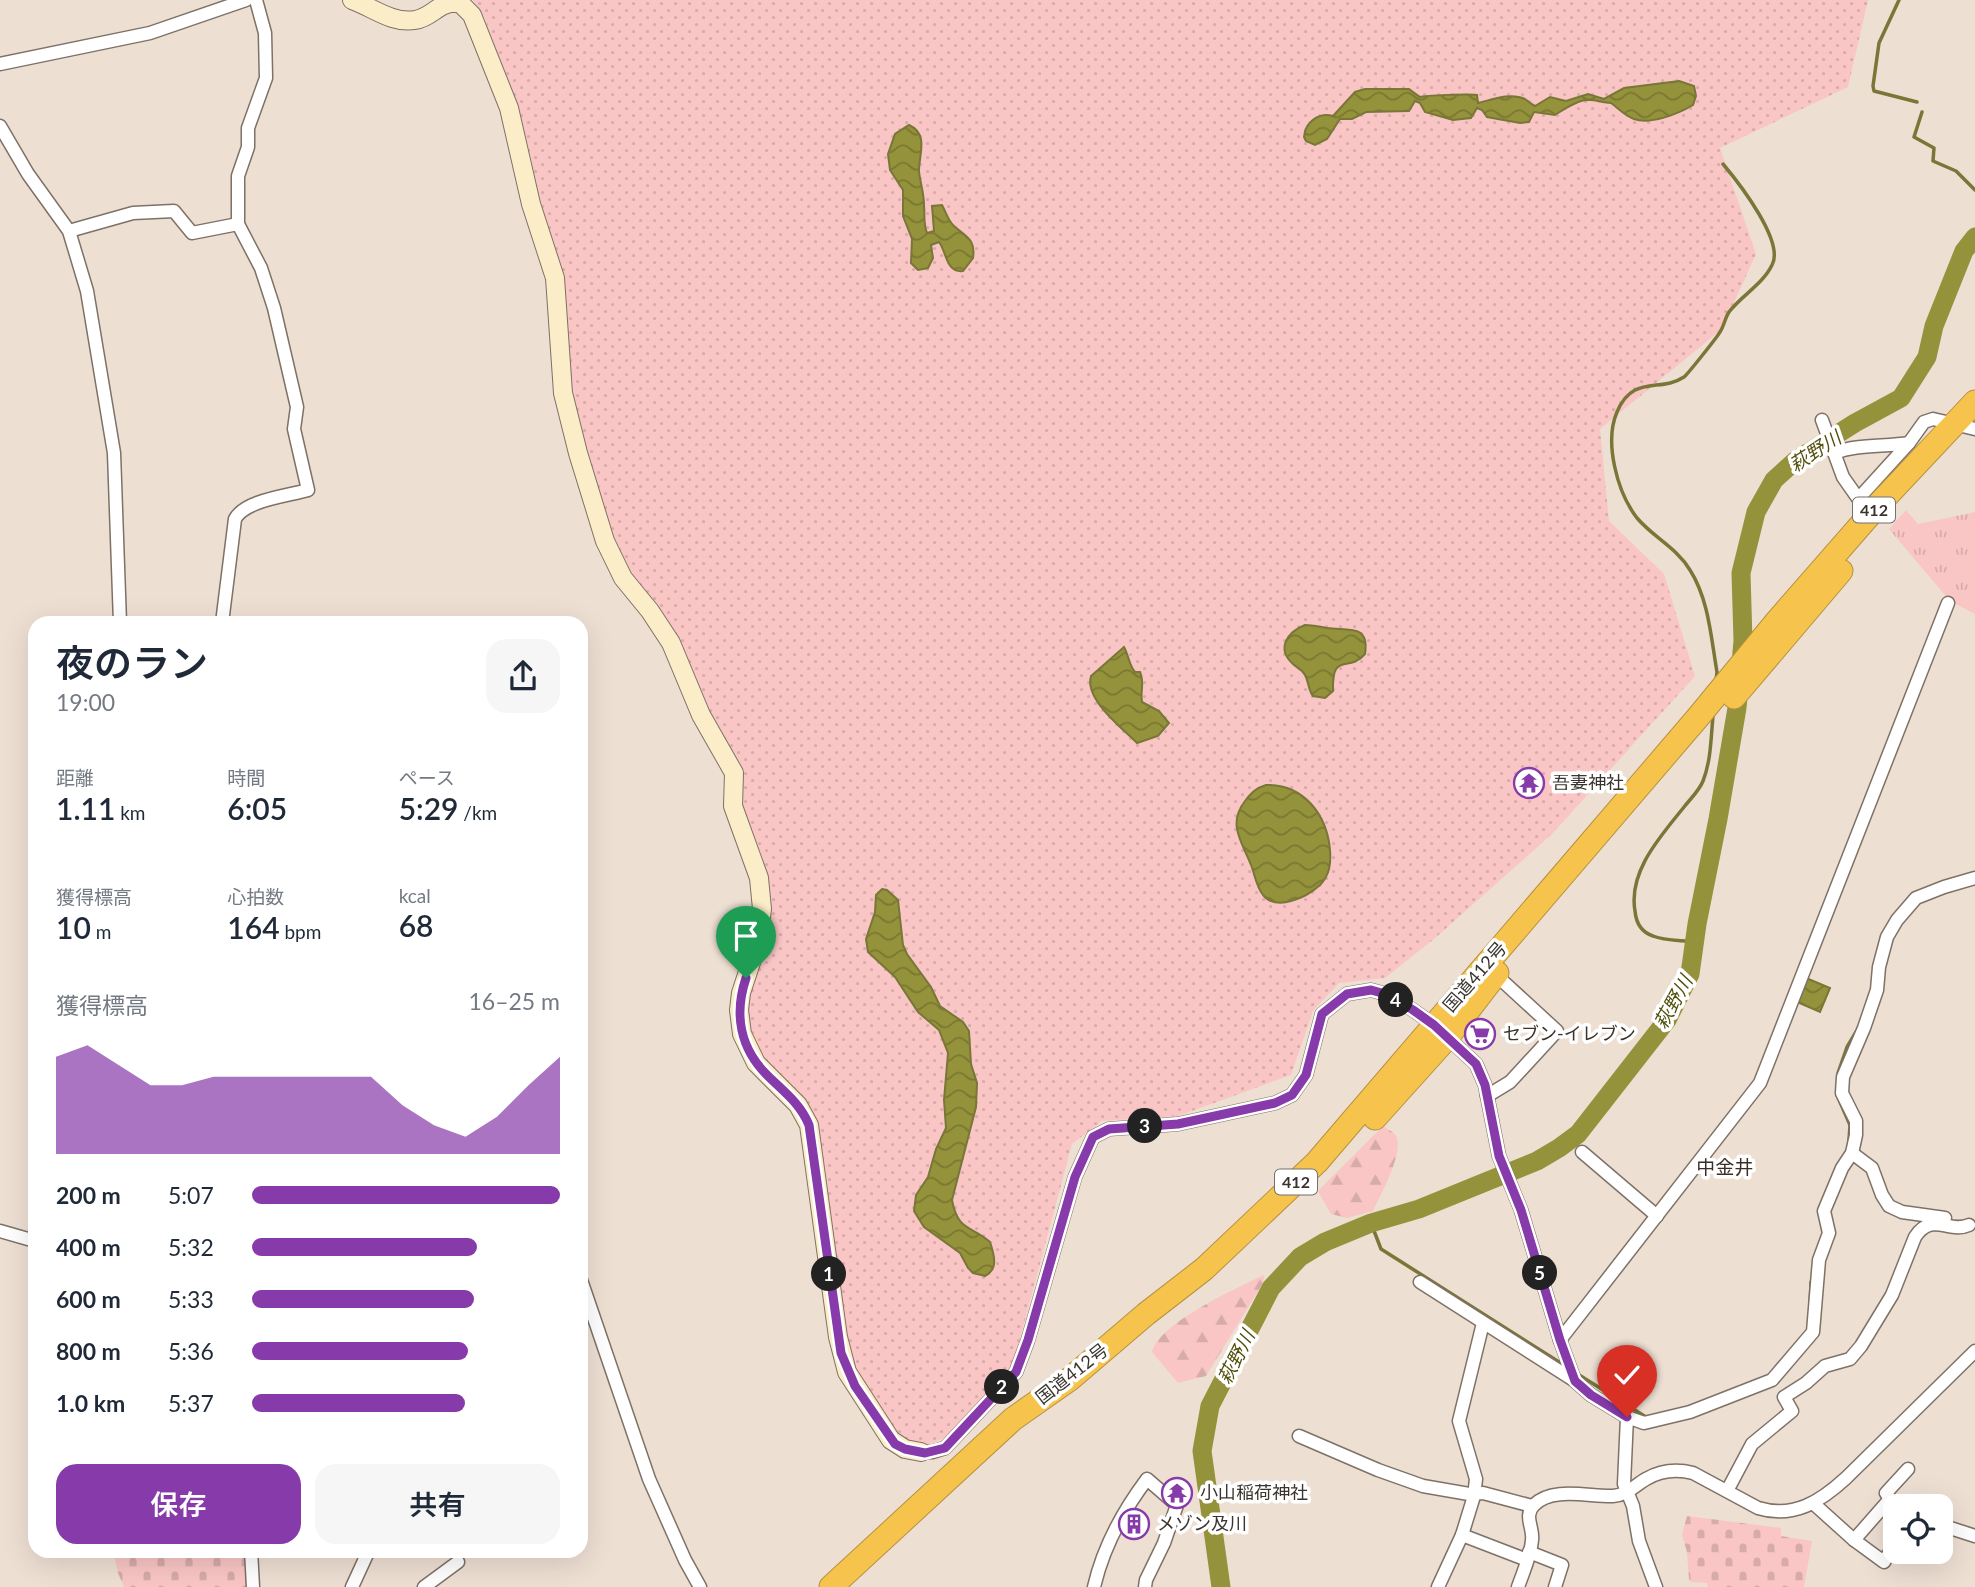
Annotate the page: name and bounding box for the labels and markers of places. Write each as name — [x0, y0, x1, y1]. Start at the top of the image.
temple icon: 吾妻神社 — [1512, 766, 1546, 800]
place label: 吾妻神社 — [1552, 771, 1624, 793]
pin — [716, 906, 776, 978]
pin: 4 — [1378, 982, 1414, 1018]
supermarket icon: セブン-イレブン — [1463, 1017, 1497, 1051]
place label: セブン-イレブン — [1503, 1022, 1636, 1044]
pin: 3 — [1128, 1108, 1162, 1144]
pin: 1 — [812, 1256, 846, 1292]
pin: 5 — [1522, 1256, 1558, 1290]
pin — [1597, 1345, 1657, 1417]
pin: 2 — [984, 1370, 1020, 1404]
temple icon: 小山稲荷神社 — [1160, 1476, 1194, 1510]
place label: 小山稲荷神社 — [1200, 1481, 1308, 1503]
building icon: メゾン及川 — [1117, 1507, 1151, 1541]
place label: メゾン及川 — [1157, 1512, 1247, 1534]

